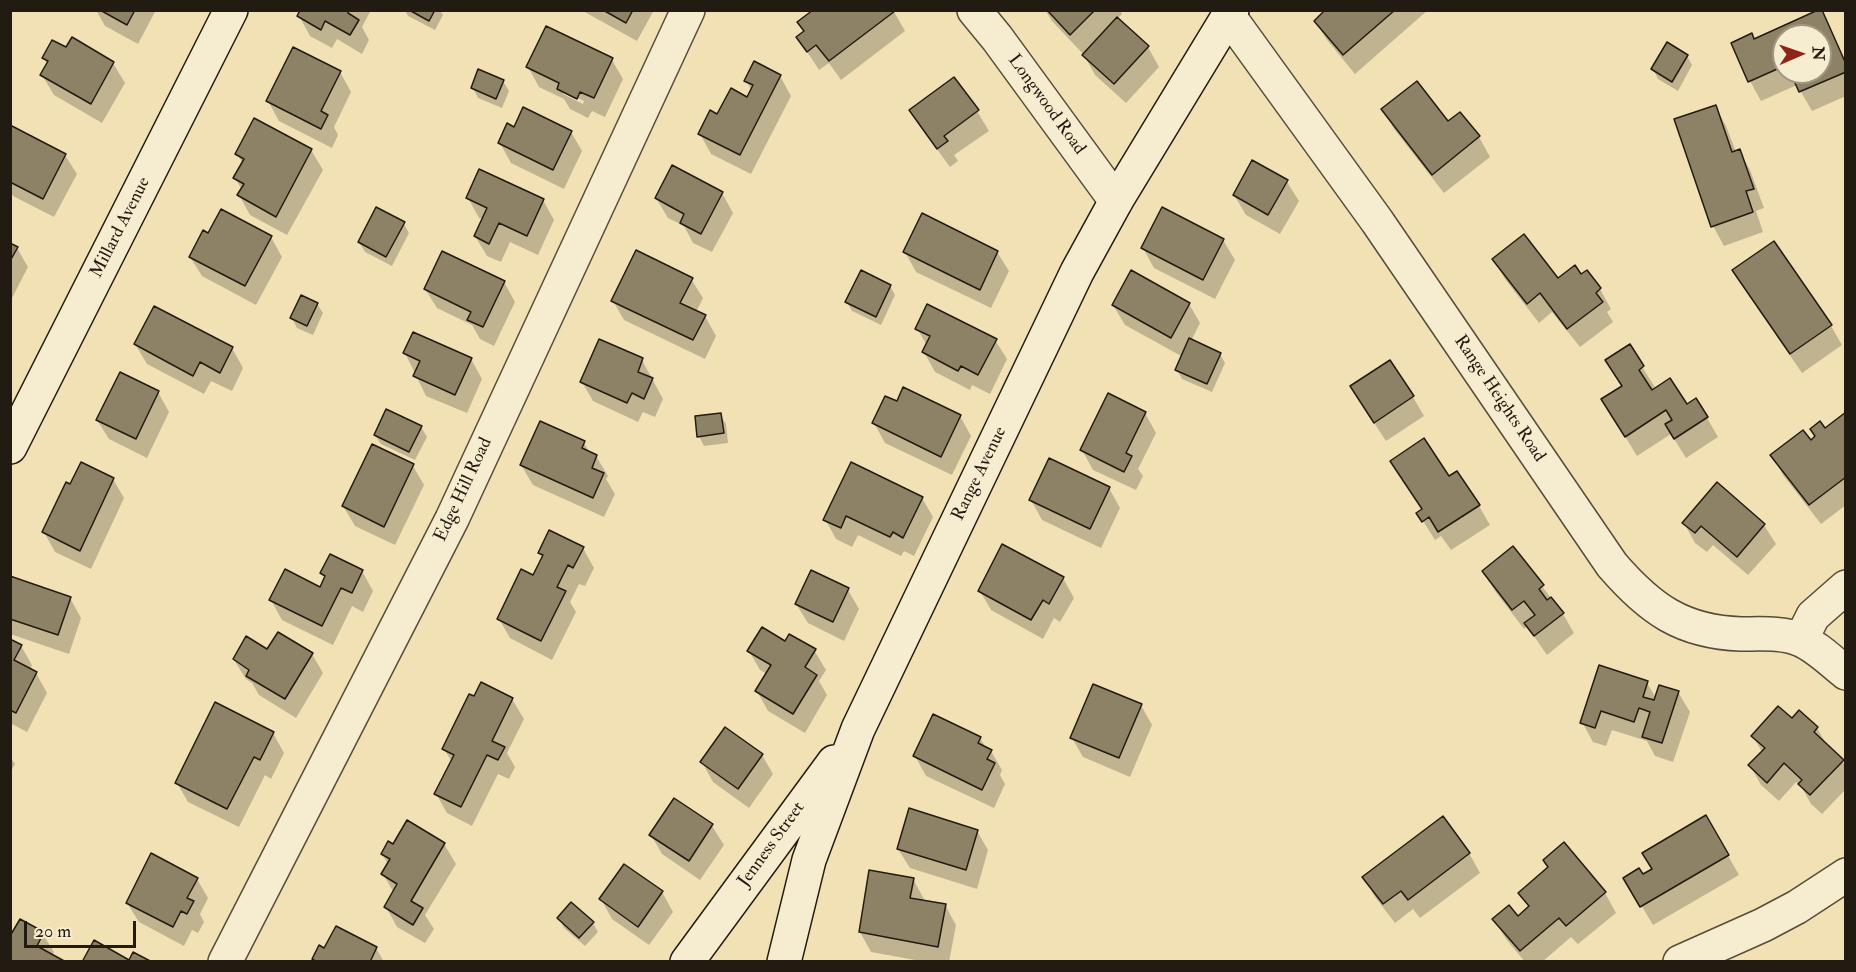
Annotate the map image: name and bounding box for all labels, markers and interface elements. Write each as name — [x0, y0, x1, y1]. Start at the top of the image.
north arrow — [1772, 24, 1832, 84]
text: N — [1808, 46, 1828, 61]
street label: Longwood Road — [1002, 51, 1090, 159]
street label: Millard Avenue — [86, 174, 156, 282]
street label: Range Heights Road — [1449, 332, 1549, 466]
street label: Range Avenue — [948, 423, 1012, 525]
street label: Edge Hill Road — [431, 435, 497, 545]
street label: Jenness Street — [734, 798, 810, 892]
scale bar — [27, 909, 140, 947]
text: 20 m — [35, 920, 71, 943]

